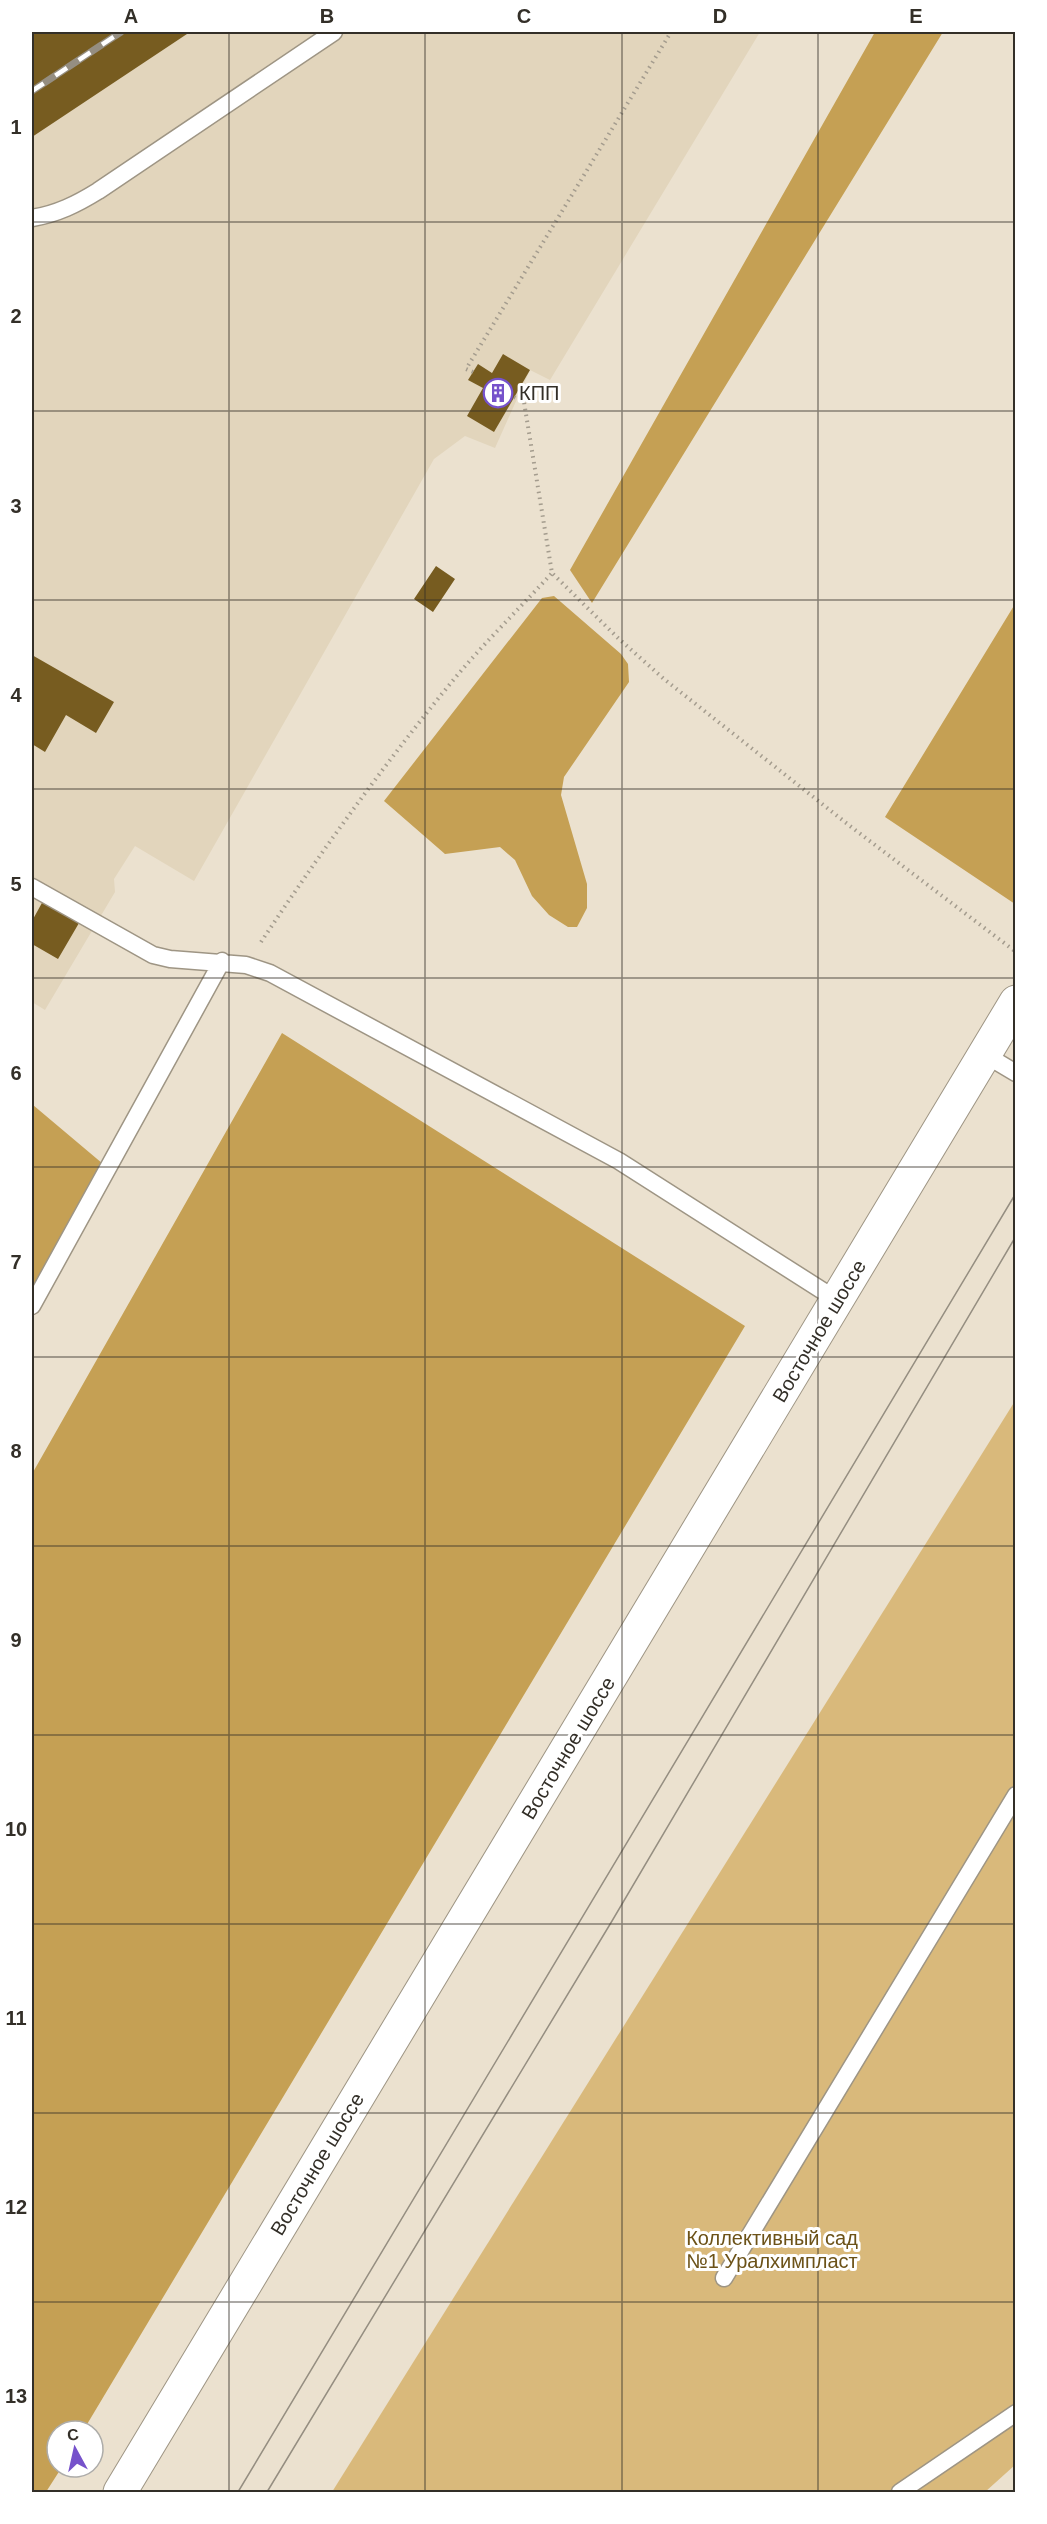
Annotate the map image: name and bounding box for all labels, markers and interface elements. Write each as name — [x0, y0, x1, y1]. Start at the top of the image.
text: A — [124, 5, 138, 27]
text: B — [320, 5, 334, 27]
text: C — [517, 5, 531, 27]
text: D — [713, 5, 727, 27]
text: E — [909, 5, 923, 27]
text: 1 — [10, 116, 22, 138]
text: 2 — [10, 305, 22, 327]
building icon: КПП — [482, 377, 514, 409]
place label: КПП — [519, 382, 559, 404]
text: 3 — [10, 495, 22, 517]
text: 4 — [10, 684, 22, 706]
text: 5 — [10, 873, 22, 895]
text: 6 — [10, 1062, 22, 1084]
text: 7 — [10, 1251, 22, 1273]
street label: Восточное шоссе — [768, 1256, 870, 1406]
text: 8 — [10, 1440, 22, 1462]
text: 9 — [10, 1629, 22, 1651]
street label: Восточное шоссе — [517, 1673, 619, 1823]
text: 10 — [5, 1818, 27, 1840]
text: 11 — [5, 2007, 27, 2029]
street label: Восточное шоссе — [266, 2089, 368, 2239]
text: 12 — [5, 2196, 27, 2218]
park label: Коллективный сад №1 Уралхимпласт — [686, 2227, 858, 2272]
text: 13 — [5, 2385, 27, 2407]
north arrow — [45, 2419, 105, 2479]
text: С — [66, 2425, 80, 2444]

